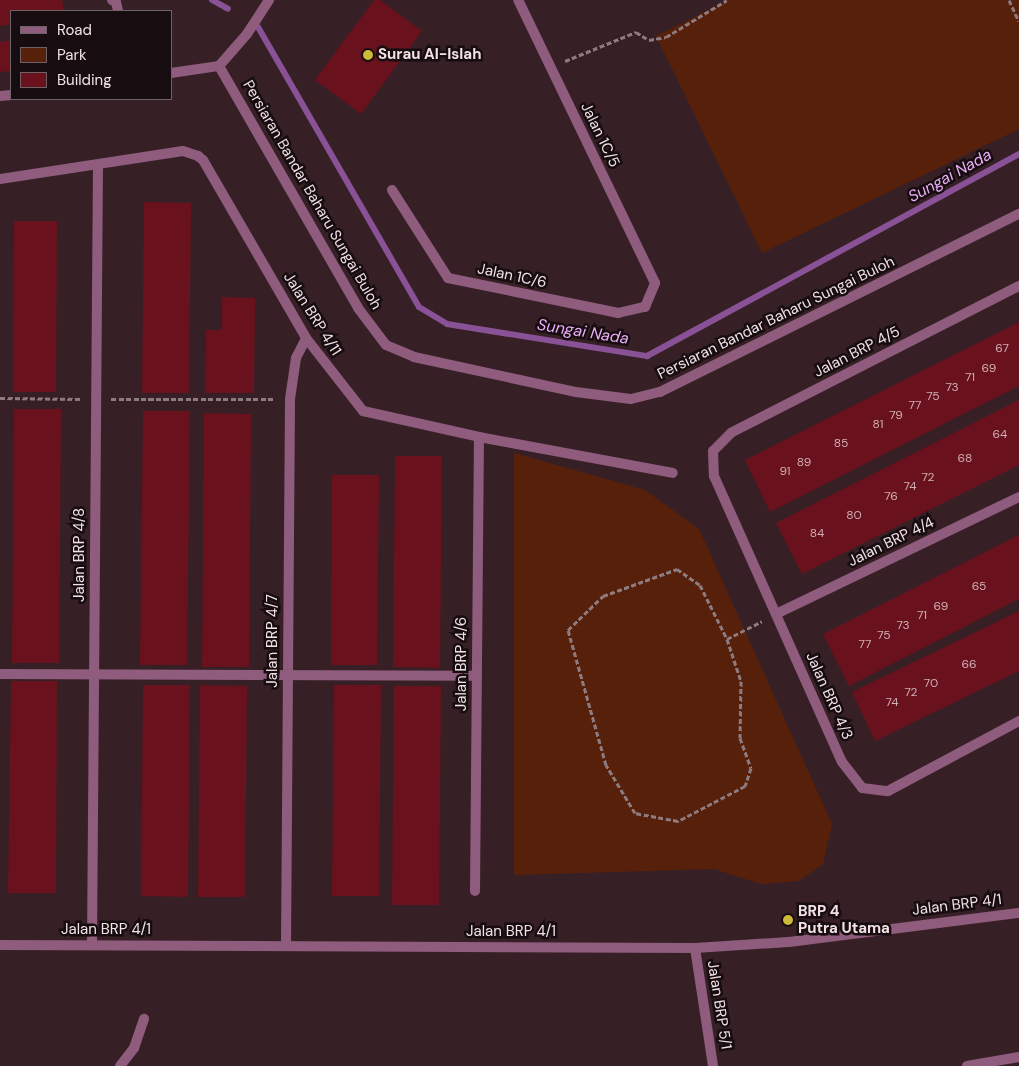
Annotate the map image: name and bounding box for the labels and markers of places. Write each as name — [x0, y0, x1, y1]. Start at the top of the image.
place label: Surau Al-Islah — [378, 46, 481, 64]
marker: Surau Al-Islah — [362, 49, 374, 61]
place label: BRP 4 Putra Utama — [798, 902, 890, 937]
marker: BRP 4 Putra Utama — [782, 914, 794, 926]

